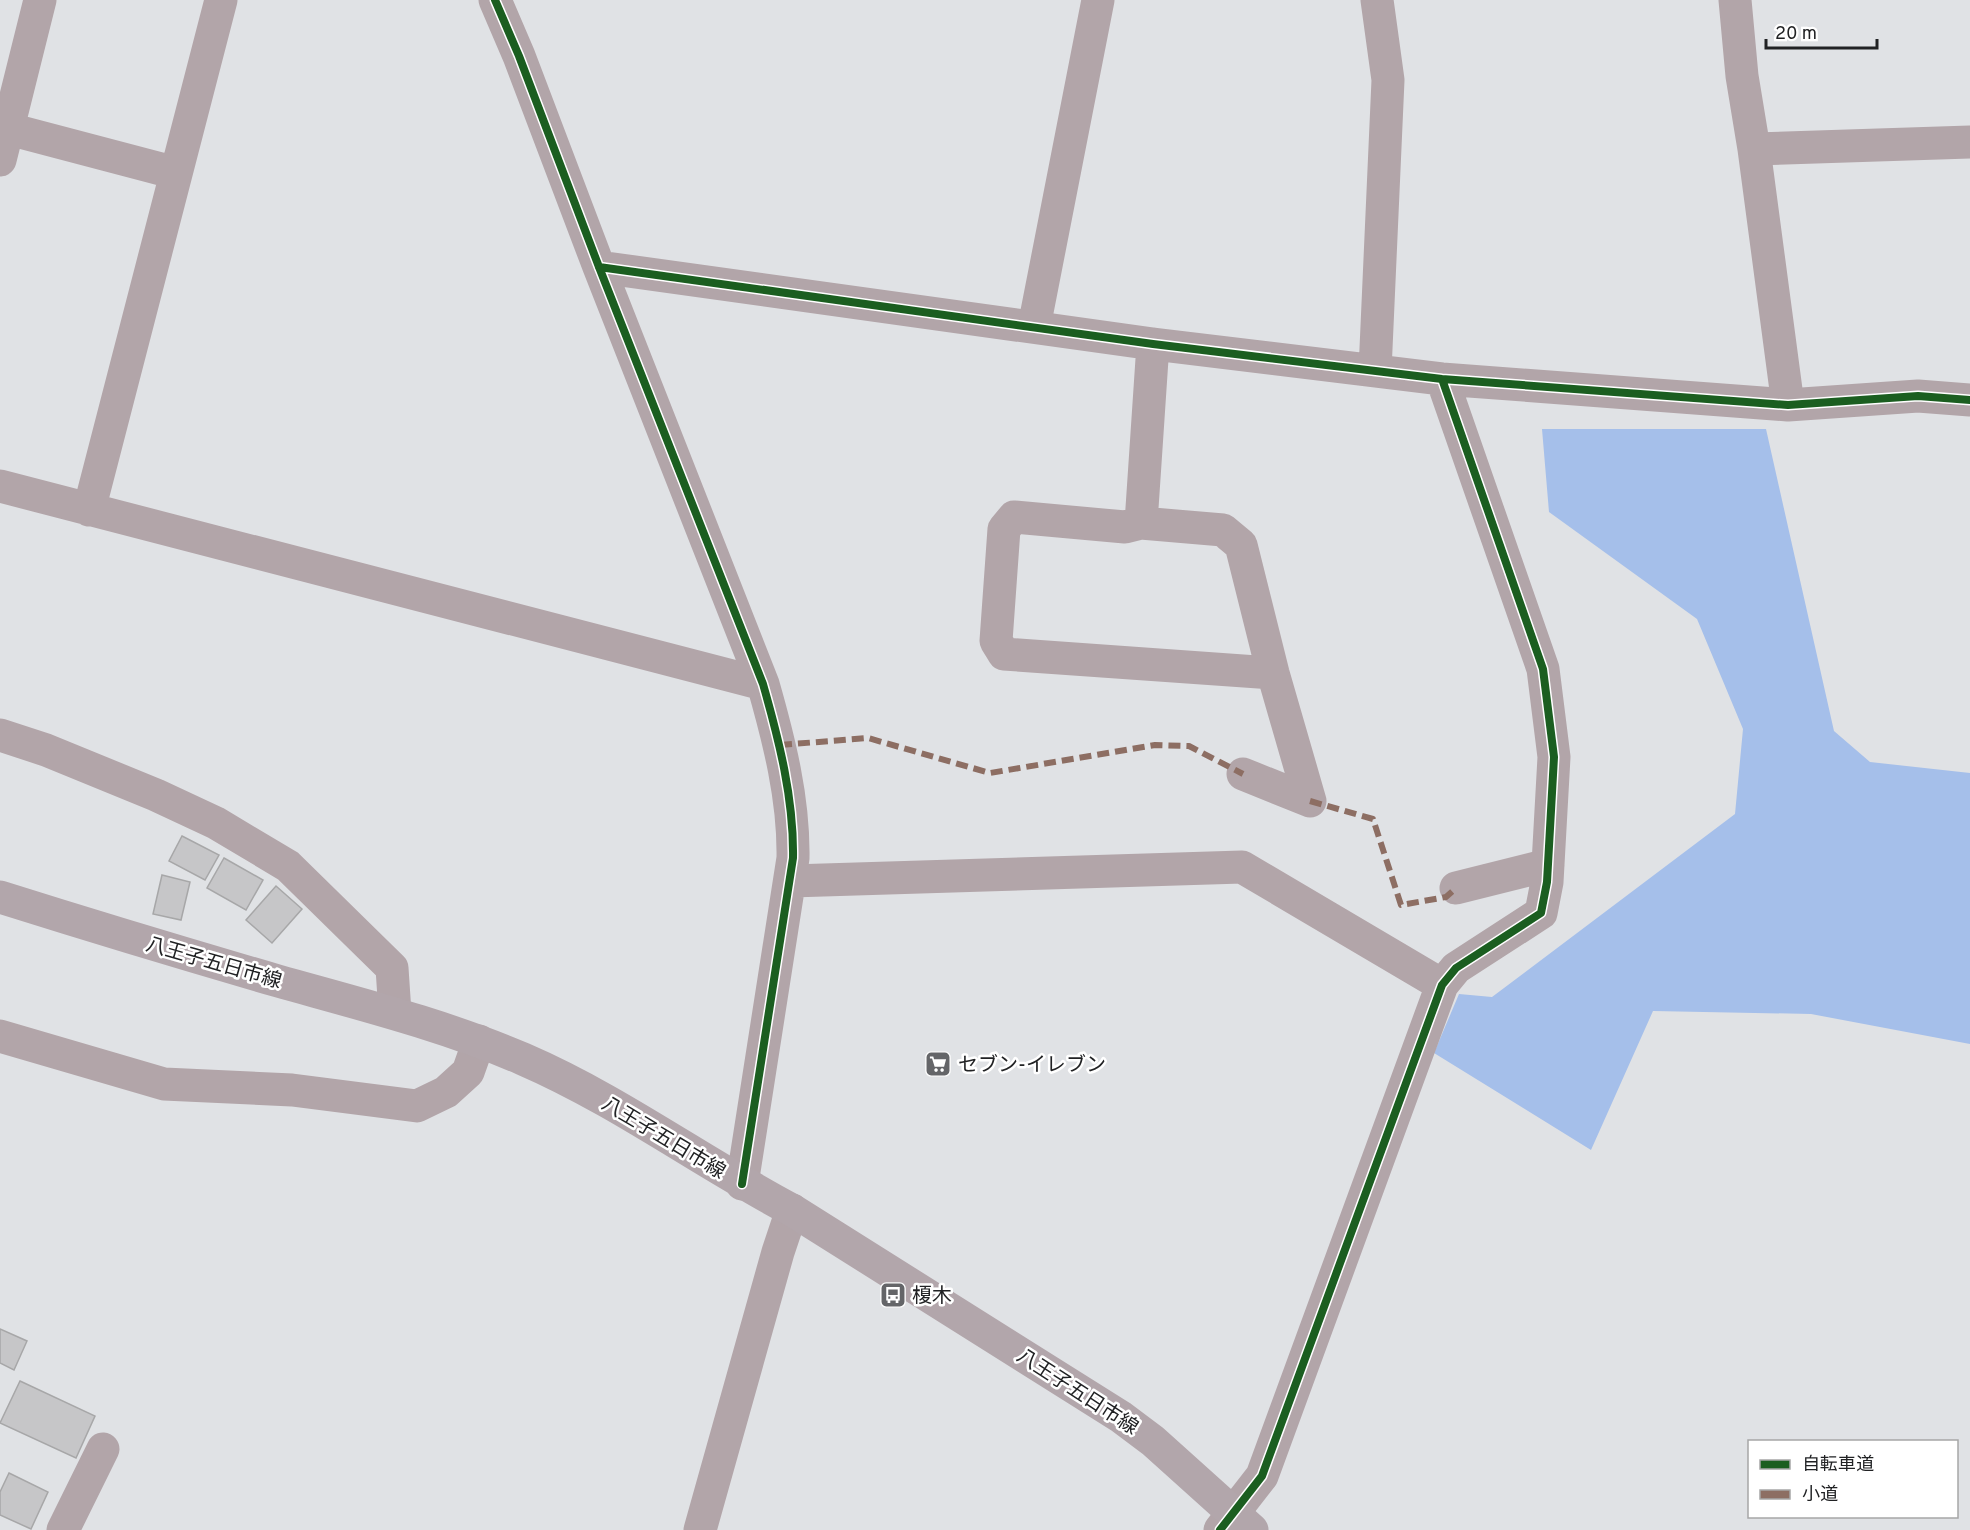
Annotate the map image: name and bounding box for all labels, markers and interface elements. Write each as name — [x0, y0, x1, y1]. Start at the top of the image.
scale bar — [1766, 12, 1877, 50]
text: 20 m — [1775, 23, 1817, 46]
street label: 八王子五日市線 — [143, 932, 284, 996]
supermarket icon: セブン-イレブン — [923, 1049, 953, 1079]
place label: セブン-イレブン — [958, 1053, 1106, 1079]
street label: 八王子五日市線 — [596, 1092, 730, 1186]
bus stop icon: 榎木 — [878, 1280, 908, 1310]
place label: 榎木 — [912, 1284, 952, 1310]
street label: 八王子五日市線 — [1011, 1344, 1143, 1442]
legend — [1748, 1440, 1958, 1518]
text: 自転車道 — [1802, 1454, 1874, 1477]
text: 小道 — [1802, 1484, 1838, 1507]

